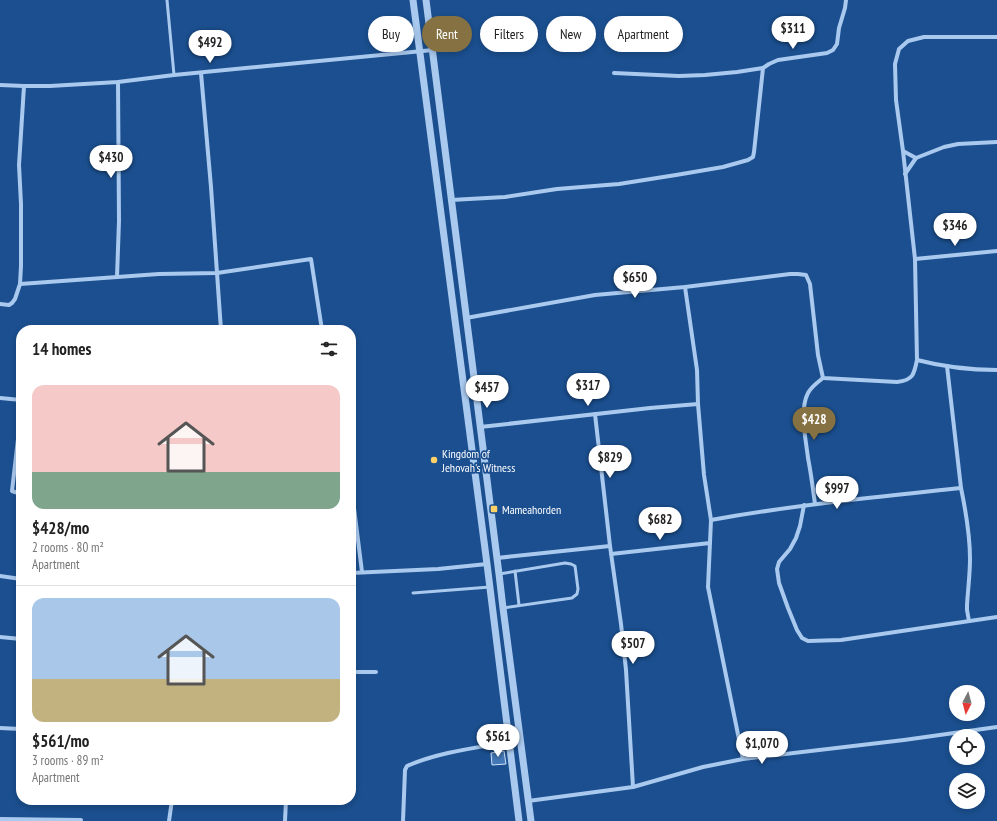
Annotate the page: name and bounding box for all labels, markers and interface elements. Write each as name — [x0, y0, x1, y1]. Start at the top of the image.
chip: Buy — [368, 16, 414, 52]
chip: Rent — [422, 16, 472, 52]
chip: Filters — [480, 16, 538, 52]
chip: New — [546, 16, 596, 52]
chip: Apartment — [604, 16, 683, 52]
pin: $311 — [769, 16, 817, 50]
text: $311 — [781, 20, 805, 37]
pin: $492 — [186, 30, 234, 64]
text: $492 — [198, 34, 222, 51]
pin: $430 — [87, 145, 135, 179]
text: $430 — [99, 149, 123, 166]
pin: $346 — [931, 213, 979, 247]
text: $346 — [943, 217, 967, 234]
pin: $650 — [611, 265, 659, 299]
text: $650 — [623, 269, 647, 286]
text: 14 homes — [32, 338, 91, 360]
icon: filters — [318, 338, 340, 360]
pin: $317 — [564, 373, 612, 407]
pin: $457 — [463, 375, 511, 409]
text: $317 — [576, 377, 600, 394]
text: $457 — [475, 379, 499, 396]
pin: $428 — [790, 407, 838, 441]
icon: home — [150, 411, 222, 483]
text: $428 — [802, 411, 826, 428]
pin: $829 — [586, 445, 634, 479]
place label: Kingdom of Jehovah's Witness — [441, 446, 515, 475]
text: $829 — [598, 449, 622, 466]
marker: Kingdom of Jehovah's Witness — [429, 455, 439, 465]
pin: $997 — [813, 476, 861, 510]
text: $997 — [825, 480, 849, 497]
place label: Mameahorden — [502, 502, 561, 517]
marker: Mameahorden — [489, 504, 499, 514]
pin: $682 — [636, 507, 684, 541]
text: $682 — [648, 511, 672, 528]
text: $428/mo — [32, 517, 89, 539]
text: 2 rooms · 80 m² — [32, 539, 104, 556]
text: Apartment — [32, 556, 80, 573]
icon: home — [150, 624, 222, 696]
pin: $507 — [609, 631, 657, 665]
text: $507 — [621, 635, 645, 652]
north arrow — [949, 685, 985, 721]
map controls — [949, 685, 985, 809]
pin: $561 — [474, 724, 522, 758]
text: $561 — [486, 728, 510, 745]
button: locate — [949, 729, 985, 765]
text: $561/mo — [32, 730, 89, 752]
pin: $1,070 — [729, 731, 795, 765]
text: $1,070 — [745, 735, 779, 752]
text: 3 rooms · 89 m² — [32, 752, 104, 769]
text: Apartment — [32, 769, 80, 786]
button: layers — [949, 773, 985, 809]

